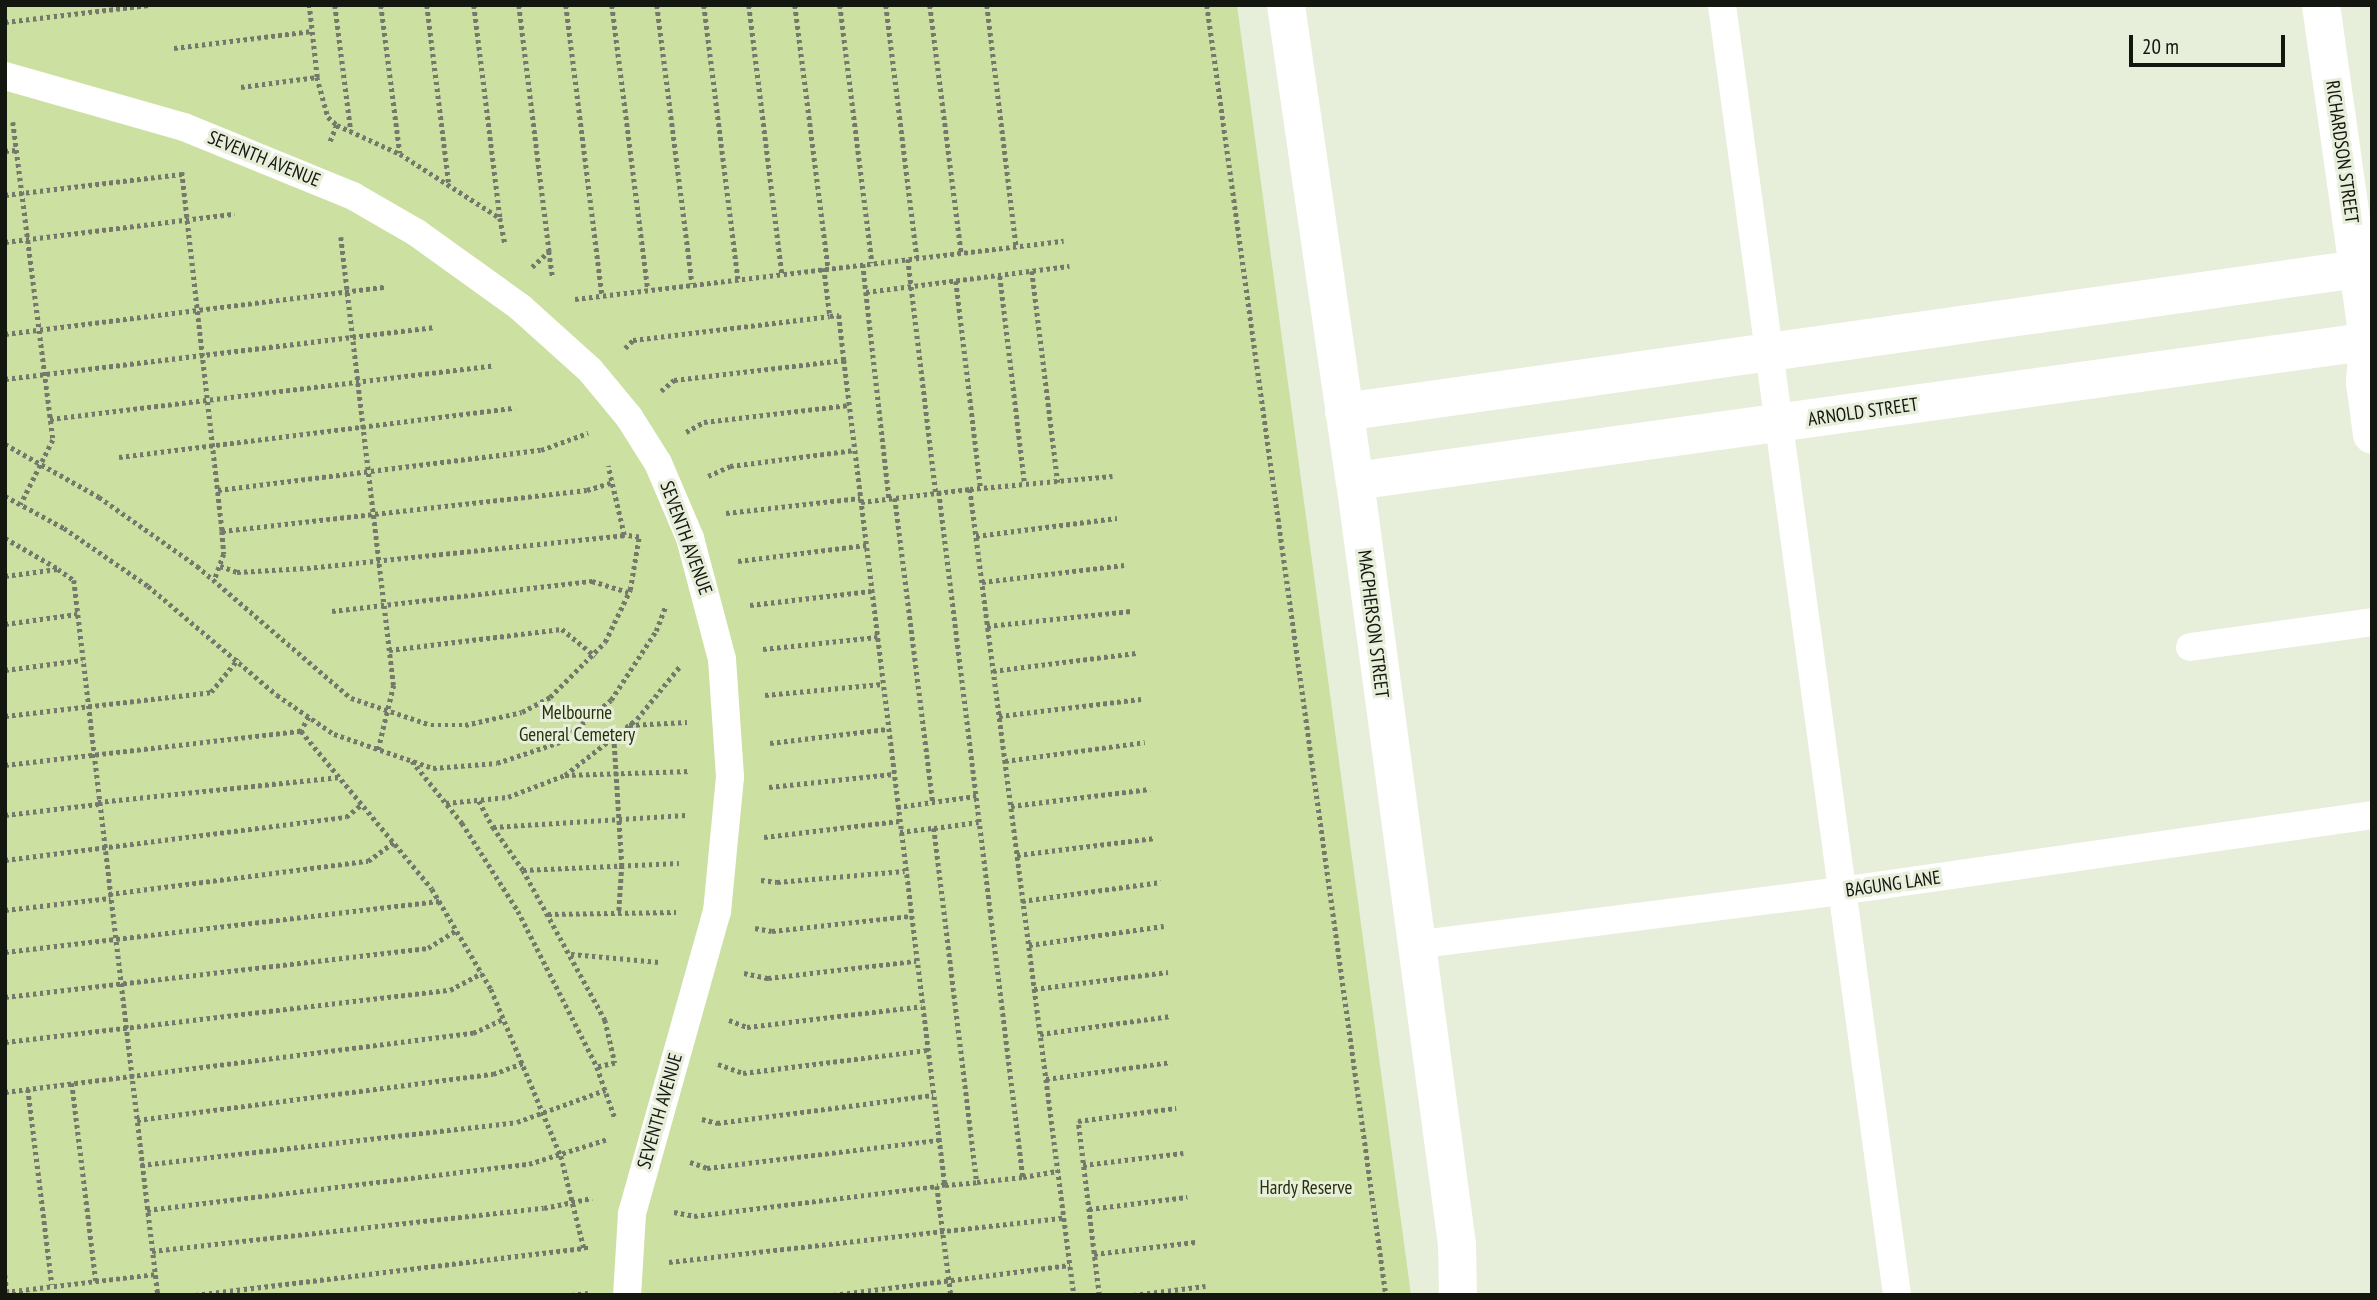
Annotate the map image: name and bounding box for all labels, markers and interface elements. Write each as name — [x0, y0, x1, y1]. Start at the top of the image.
scale bar — [2132, 21, 2288, 65]
text: 20 m — [2142, 33, 2179, 60]
street label: RICHARDSON STREET — [2321, 79, 2363, 225]
street label: SEVENTH AVENUE — [204, 126, 324, 192]
street label: ARNOLD STREET — [1806, 393, 1920, 431]
street label: SEVENTH AVENUE — [655, 478, 717, 598]
street label: MACPHERSON STREET — [1353, 549, 1393, 699]
park label: Melbourne General Cemetery — [519, 702, 635, 746]
street label: BAGUNG LANE — [1844, 866, 1942, 902]
street label: SEVENTH AVENUE — [633, 1050, 687, 1172]
park label: Hardy Reserve — [1259, 1177, 1353, 1199]

